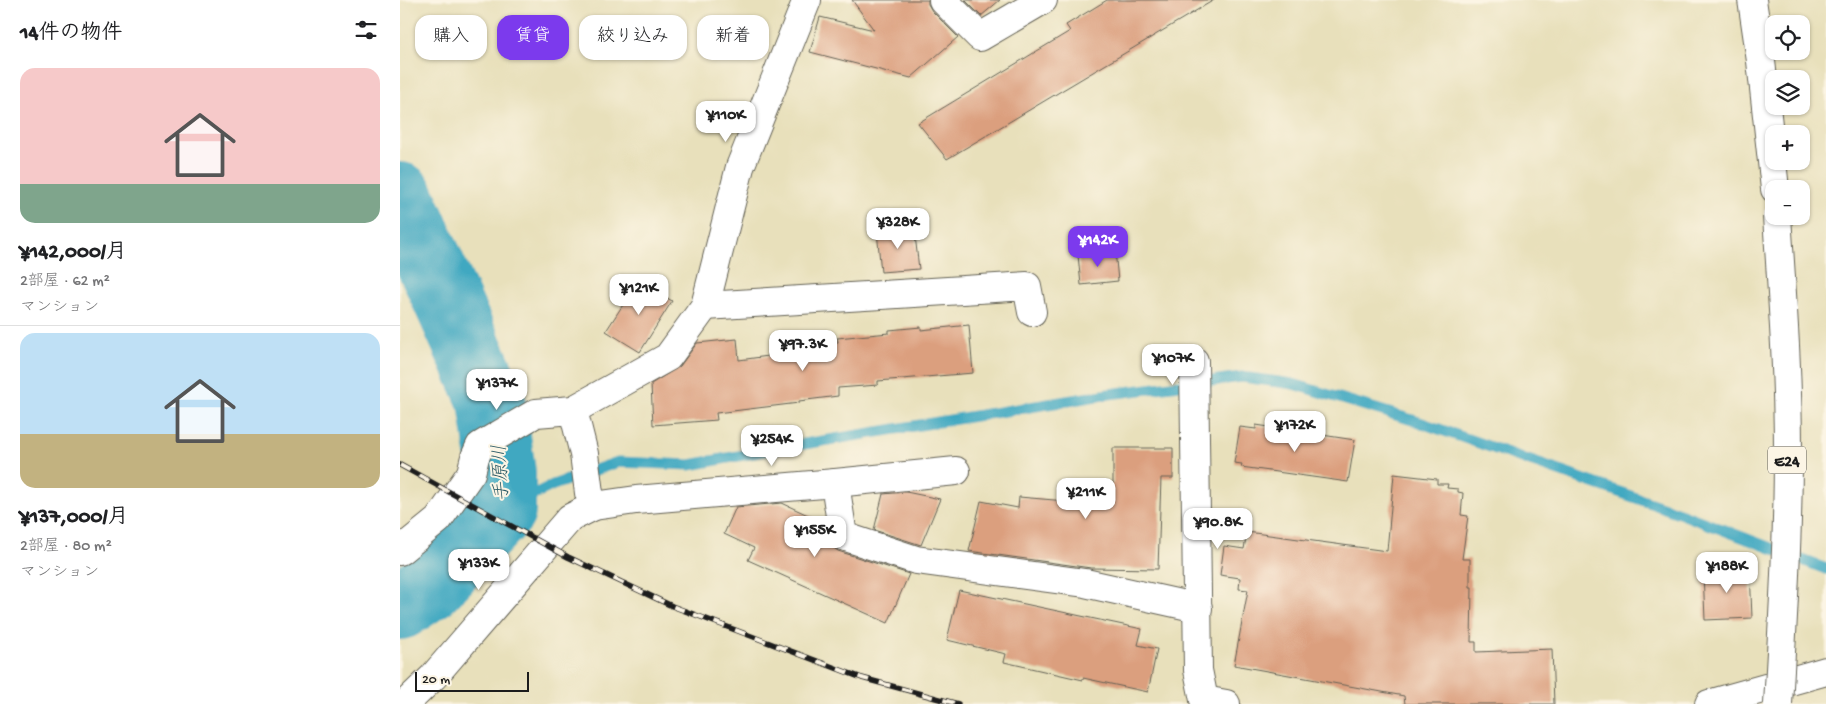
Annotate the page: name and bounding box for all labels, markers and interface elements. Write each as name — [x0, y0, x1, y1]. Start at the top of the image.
chip: 購入 — [415, 15, 487, 60]
chip: 賃貸 — [497, 15, 569, 60]
chip: 絞り込み — [579, 15, 687, 60]
chip: 新着 — [697, 15, 769, 60]
map controls — [1765, 15, 1810, 225]
button: locate — [1765, 15, 1810, 60]
icon: filters — [352, 16, 380, 44]
text: 14件の物件 — [20, 22, 122, 47]
button: layers — [1765, 70, 1810, 115]
icon: home — [155, 100, 245, 190]
pin: ¥110K — [691, 100, 761, 143]
text: ¥110K — [707, 107, 745, 126]
button: + — [1765, 125, 1810, 170]
button: − — [1765, 180, 1810, 225]
pin: ¥328K — [863, 208, 933, 250]
text: ¥328K — [877, 214, 919, 233]
pin: ¥142K — [1063, 226, 1133, 268]
text: ¥142K — [1079, 232, 1117, 251]
text: ¥142,000/月 — [20, 241, 127, 266]
text: 2部屋 · 62 m² — [20, 273, 110, 292]
pin: ¥121K — [604, 274, 674, 316]
text: ¥121K — [621, 280, 658, 299]
text: マンション — [20, 299, 99, 318]
pin: ¥97.3K — [762, 330, 844, 372]
text: ¥97.3K — [780, 336, 826, 355]
pin: ¥107K — [1138, 344, 1208, 386]
text: ¥107K — [1153, 350, 1193, 369]
icon: home — [155, 366, 245, 456]
pin: ¥137K — [462, 368, 532, 411]
text: ¥137K — [477, 375, 517, 394]
pin: ¥172K — [1260, 410, 1330, 453]
text: ¥172K — [1276, 417, 1314, 436]
pin: ¥254K — [737, 424, 807, 467]
text: ¥254K — [752, 431, 792, 450]
water label: 手原川 — [490, 444, 515, 502]
road number: E24 — [1768, 446, 1806, 474]
pin: ¥211K — [1051, 478, 1121, 520]
text: ¥211K — [1068, 484, 1105, 503]
text: ¥137,000/月 — [20, 506, 128, 531]
pin: ¥90.8K — [1177, 508, 1259, 550]
text: ¥90.8K — [1194, 514, 1242, 533]
pin: ¥155K — [780, 516, 850, 558]
text: ¥155K — [795, 522, 835, 541]
text: 2部屋 · 80 m² — [20, 538, 112, 557]
pin: ¥133K — [444, 548, 514, 591]
pin: ¥188K — [1692, 552, 1762, 594]
text: ¥133K — [459, 555, 499, 574]
text: ¥188K — [1707, 558, 1747, 577]
text: マンション — [20, 564, 99, 583]
scale bar — [415, 669, 529, 692]
text: 20 m — [422, 672, 450, 689]

